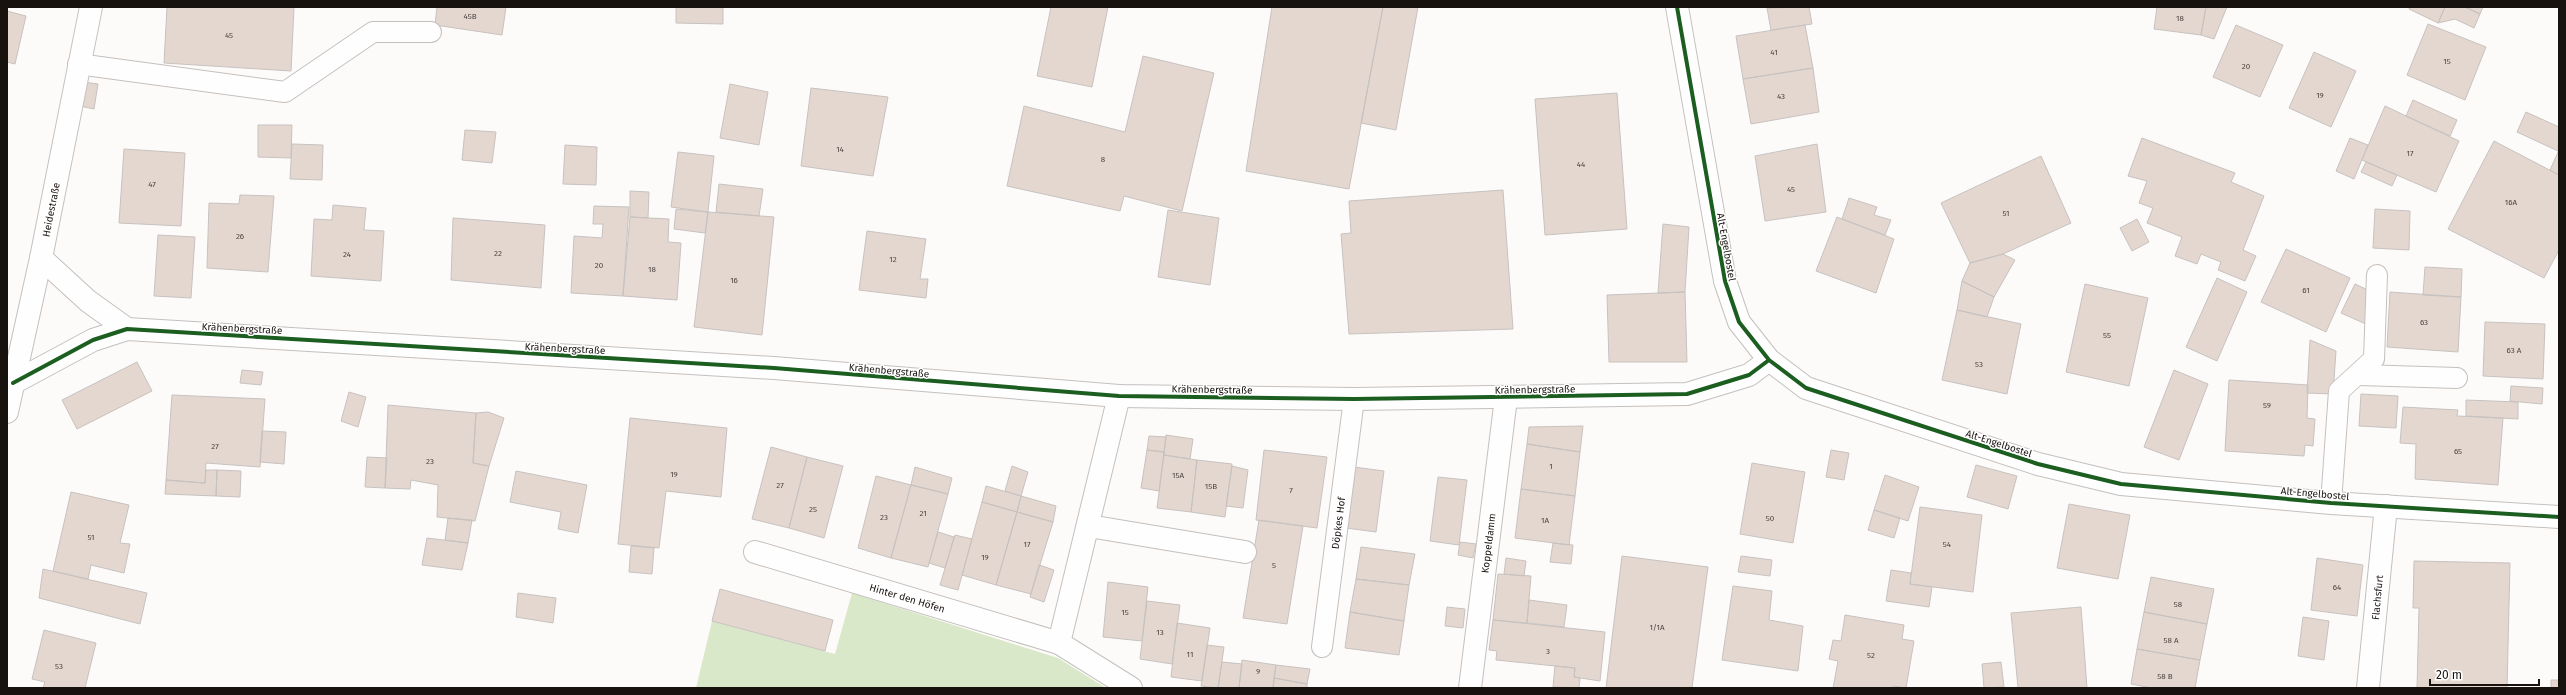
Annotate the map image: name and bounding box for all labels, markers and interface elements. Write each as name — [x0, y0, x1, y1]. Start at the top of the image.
house number: 45B — [463, 12, 477, 21]
house number: 18 — [2176, 14, 2185, 23]
house number: 45 — [225, 31, 233, 40]
house number: 41 — [1770, 48, 1778, 57]
house number: 15 — [2443, 57, 2451, 66]
house number: 20 — [2242, 62, 2251, 71]
house number: 19 — [2316, 91, 2324, 100]
house number: 43 — [1777, 92, 1785, 101]
house number: 14 — [836, 145, 845, 154]
house number: 17 — [2406, 149, 2414, 158]
house number: 8 — [1101, 155, 1106, 164]
house number: 44 — [1577, 160, 1586, 169]
house number: 47 — [148, 180, 156, 189]
street label: Heidestraße — [40, 182, 63, 238]
house number: 45 — [1787, 185, 1795, 194]
house number: 16A — [2505, 198, 2518, 207]
house number: 51 — [2002, 209, 2010, 218]
street label: Alt-Engelbostel — [1714, 212, 1738, 282]
house number: 26 — [236, 232, 244, 241]
house number: 22 — [494, 249, 502, 258]
house number: 24 — [343, 250, 352, 259]
house number: 12 — [889, 255, 897, 264]
house number: 20 — [595, 261, 604, 270]
house number: 18 — [648, 265, 657, 274]
house number: 16 — [730, 276, 738, 285]
house number: 61 — [2302, 286, 2310, 295]
house number: 63 — [2420, 318, 2428, 327]
street label: Krähenbergstraße — [201, 321, 283, 337]
house number: 55 — [2103, 331, 2111, 340]
street label: Krähenbergstraße — [524, 341, 606, 357]
house number: 63 A — [2507, 346, 2522, 355]
house number: 53 — [1975, 360, 1983, 369]
street label: Krähenbergstraße — [848, 361, 930, 380]
street label: Krähenbergstraße — [1171, 383, 1253, 397]
street label: Krähenbergstraße — [1494, 383, 1576, 397]
house number: 59 — [2263, 401, 2271, 410]
street label: Alt-Engelbostel — [1964, 428, 2033, 460]
house number: 27 — [211, 442, 219, 451]
house number: 65 — [2454, 447, 2462, 456]
house number: 23 — [426, 457, 434, 466]
house number: 1 — [1549, 462, 1553, 471]
house number: 19 — [670, 470, 678, 479]
house number: 15A — [1172, 471, 1184, 480]
house number: 27 — [776, 481, 784, 490]
house number: 15B — [1205, 482, 1217, 491]
street label: Alt-Engelbostel — [2280, 485, 2350, 503]
house number: 7 — [1289, 486, 1293, 495]
street label: Döpkes Hof — [1330, 496, 1348, 550]
house number: 25 — [809, 505, 817, 514]
house number: 21 — [919, 509, 927, 518]
house number: 23 — [880, 513, 888, 522]
street label: Koppeldamm — [1479, 513, 1499, 574]
house number: 50 — [1766, 514, 1775, 523]
house number: 1A — [1541, 516, 1549, 525]
house number: 51 — [87, 533, 95, 542]
house number: 17 — [1023, 540, 1031, 549]
house number: 54 — [1943, 540, 1952, 549]
house number: 19 — [981, 553, 989, 562]
house number: 5 — [1272, 561, 1276, 570]
street label: Flachsfurt — [2370, 574, 2386, 621]
street label: Hinter den Höfen — [868, 582, 946, 616]
house number: 64 — [2333, 583, 2342, 592]
house number: 58 — [2174, 600, 2183, 609]
house number: 15 — [1121, 608, 1129, 617]
house number: 1/1A — [1649, 623, 1665, 632]
house number: 13 — [1156, 628, 1164, 637]
house number: 58 A — [2163, 636, 2179, 645]
house number: 3 — [1546, 647, 1550, 656]
house number: 11 — [1187, 650, 1193, 659]
house number: 52 — [1867, 651, 1875, 660]
scale bar — [2430, 661, 2539, 687]
house number: 53 — [55, 662, 63, 671]
house number: 9 — [1256, 667, 1260, 676]
text: 20 m — [2436, 668, 2462, 682]
house number: 58 B — [2157, 672, 2173, 681]

